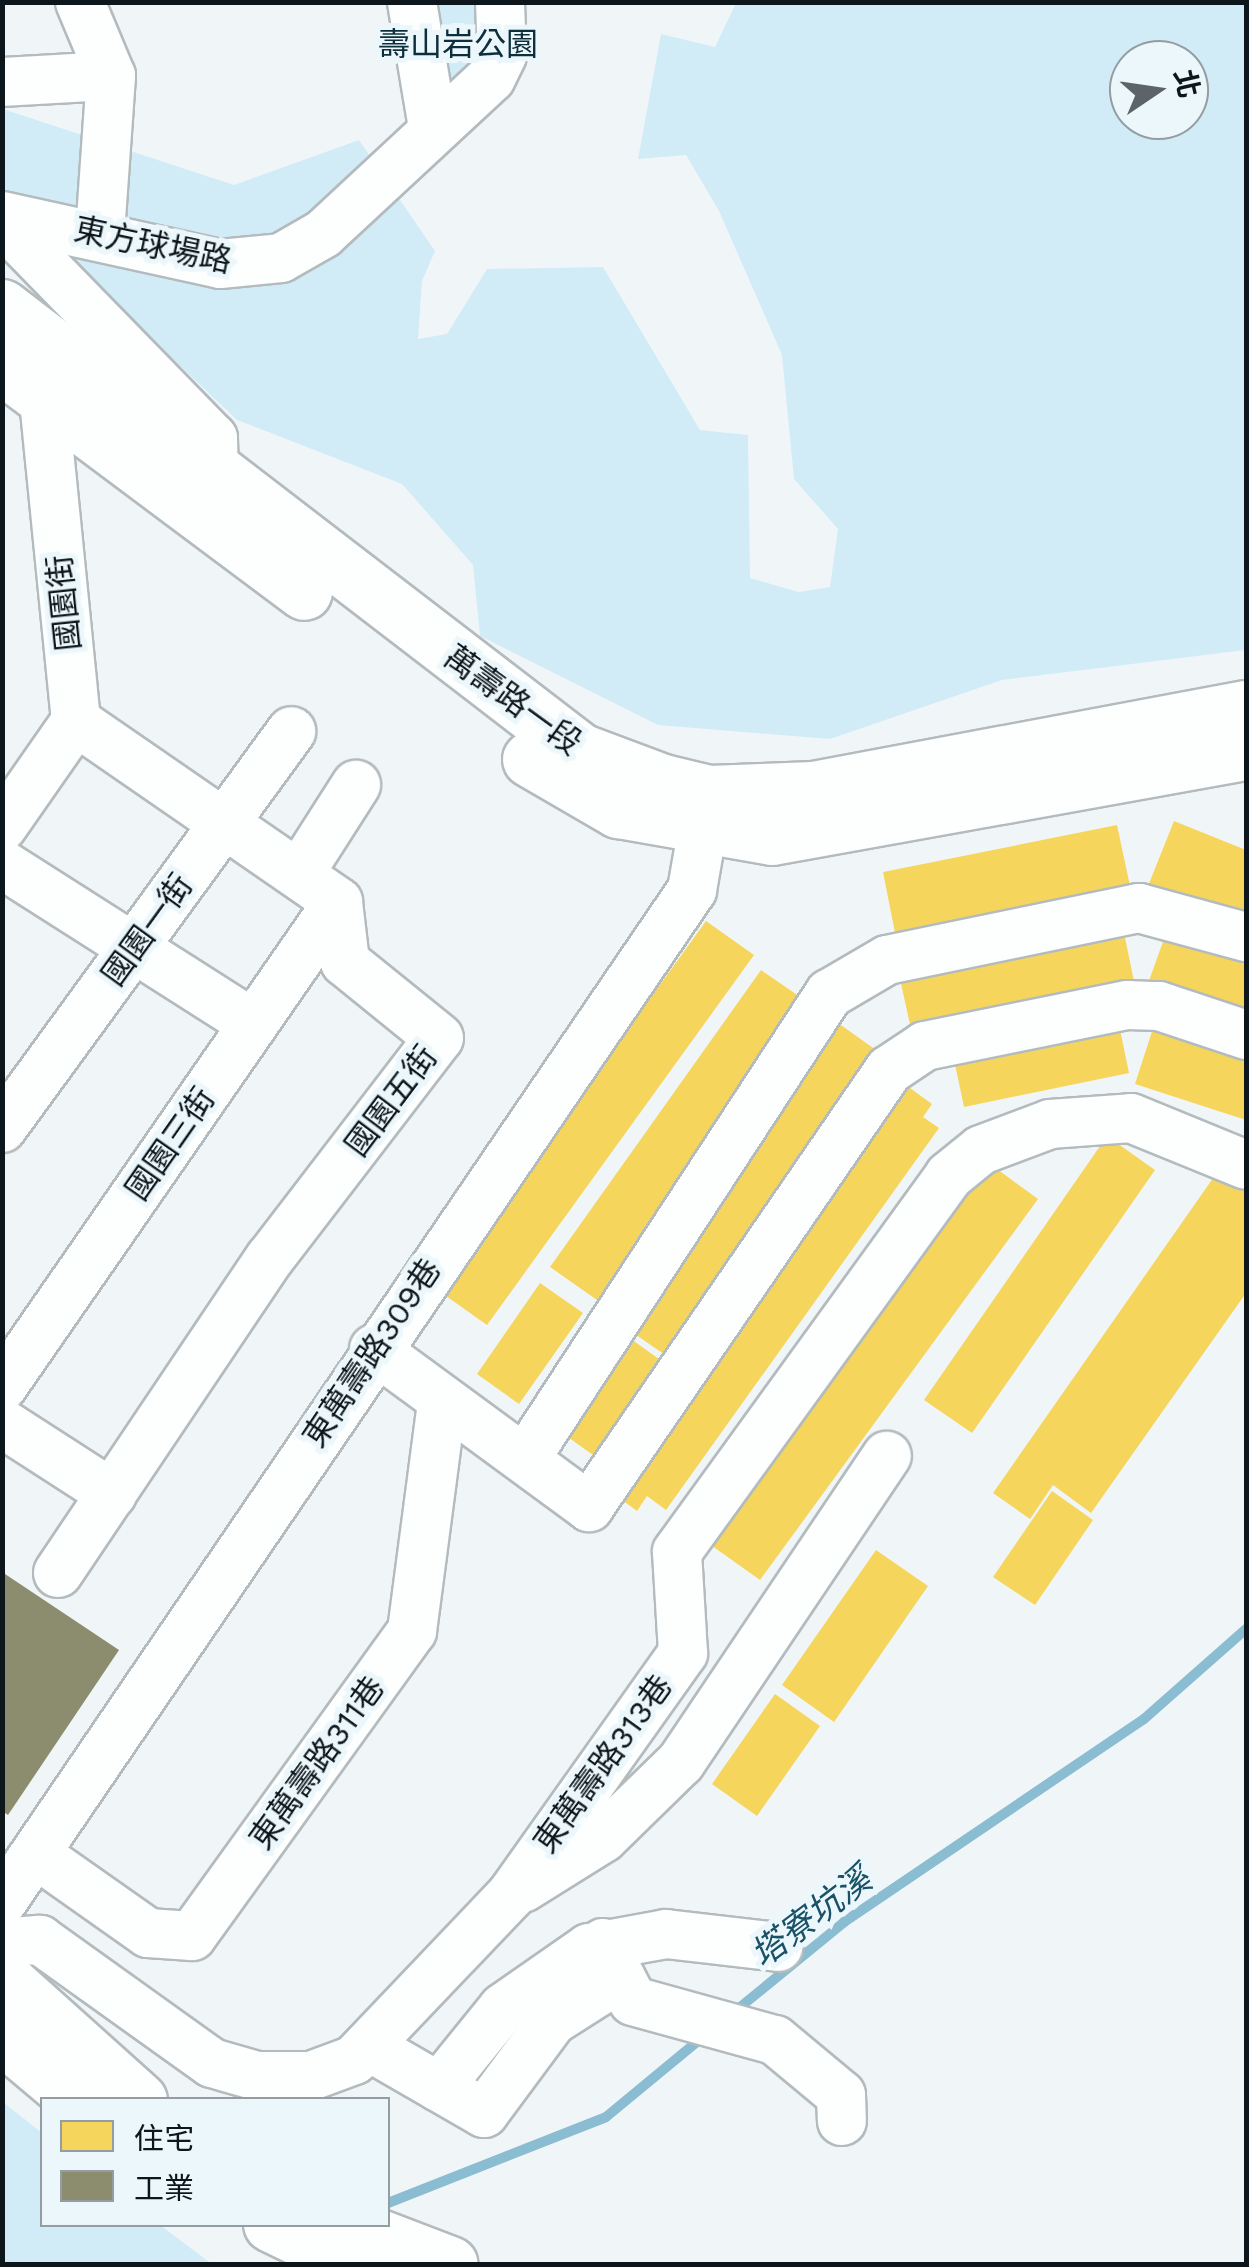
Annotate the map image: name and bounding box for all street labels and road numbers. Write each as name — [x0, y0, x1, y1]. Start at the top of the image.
street label: 東方球場路 — [71, 210, 235, 280]
street label: 國園街 — [40, 553, 88, 653]
street label: 萬壽路一段 — [437, 637, 589, 763]
street label: 國園一街 — [94, 867, 200, 993]
street label: 國園五街 — [337, 1038, 445, 1164]
street label: 國園三街 — [118, 1081, 222, 1207]
street label: 東萬壽路309巷 — [295, 1252, 449, 1454]
street label: 東萬壽路313巷 — [526, 1668, 680, 1860]
street label: 東萬壽路311巷 — [242, 1669, 392, 1857]

